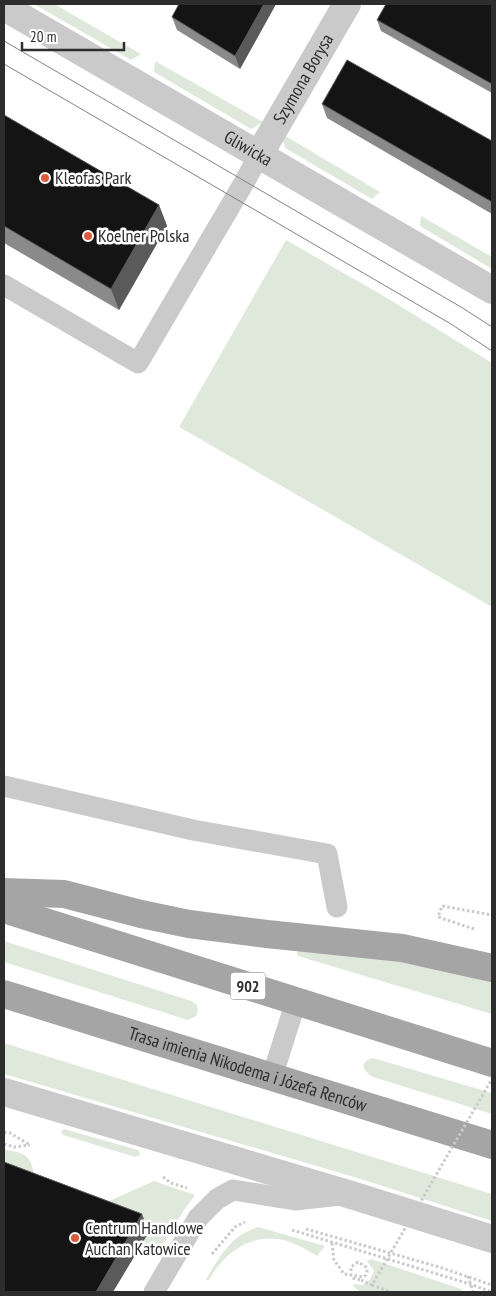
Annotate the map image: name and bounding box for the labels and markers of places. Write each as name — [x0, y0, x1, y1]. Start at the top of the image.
place label: Kleofas Park — [55, 166, 131, 189]
marker: Kleofas Park — [39, 172, 51, 184]
place label: Koelner Polska — [98, 224, 190, 247]
marker: Koelner Polska — [82, 230, 94, 242]
place label: Centrum Handlowe Auchan Katowice — [85, 1216, 204, 1260]
marker: Centrum Handlowe Auchan Katowice — [69, 1232, 81, 1244]

